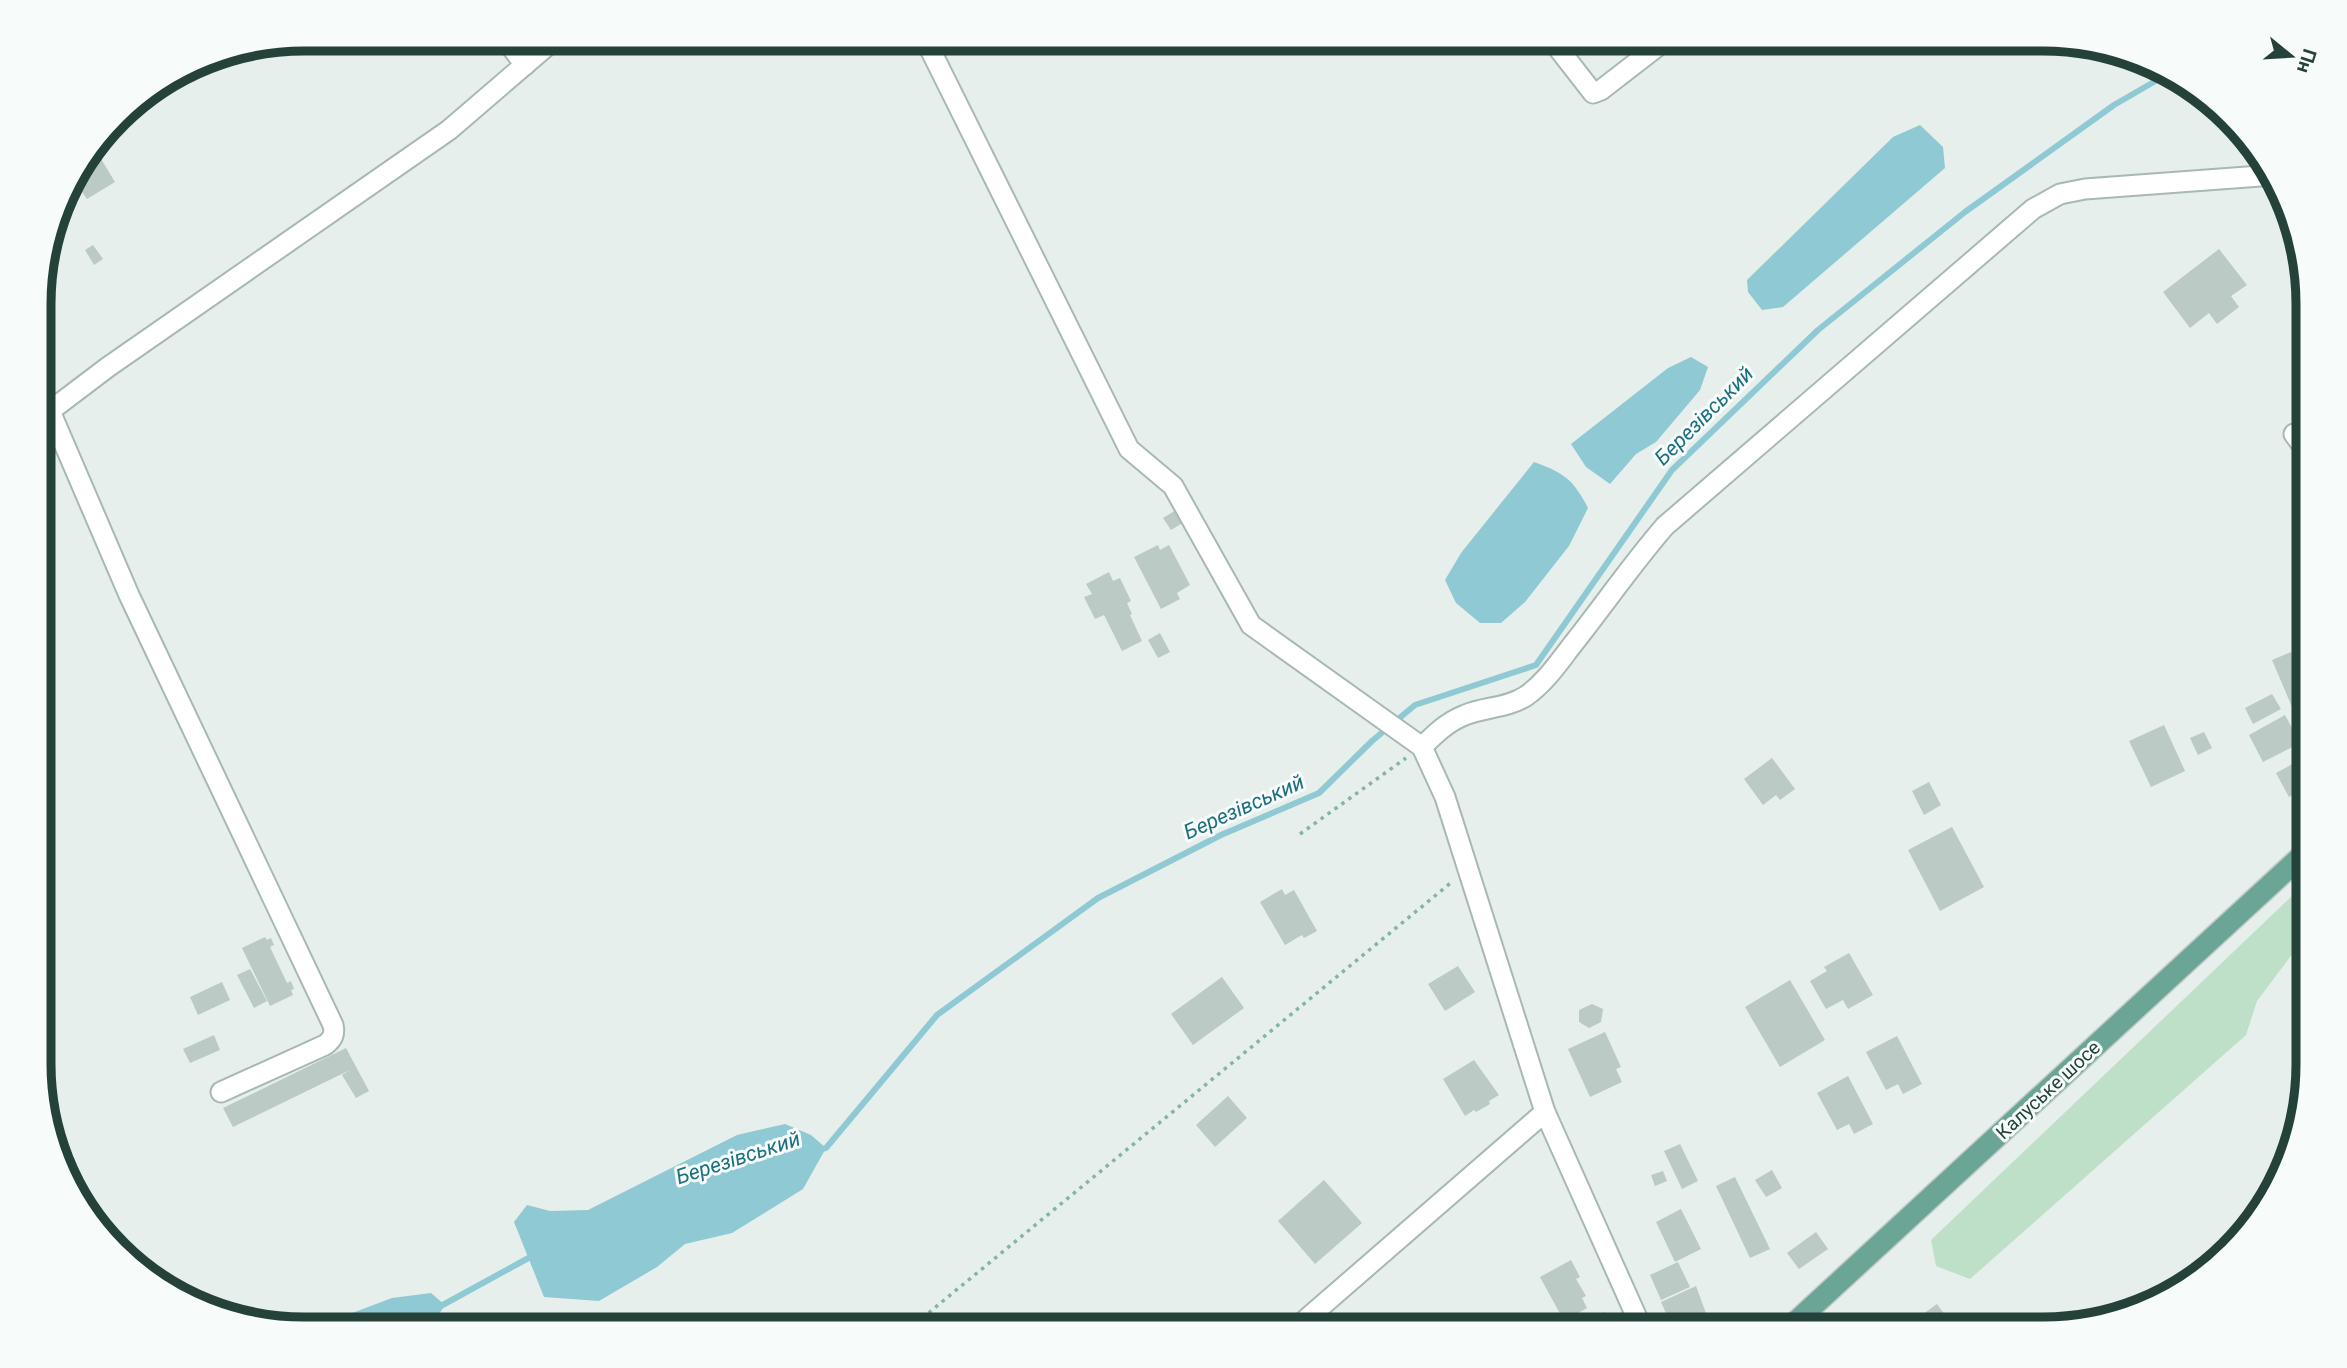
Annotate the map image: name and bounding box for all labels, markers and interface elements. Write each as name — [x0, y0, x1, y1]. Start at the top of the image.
north arrow — [2256, 21, 2326, 91]
text: Пн — [2292, 46, 2321, 76]
water label: Березівський — [1650, 362, 1758, 470]
water label: Березівський — [1180, 770, 1308, 844]
street label: Калуське шосе — [1991, 1036, 2105, 1144]
water label: Березівський — [673, 1127, 803, 1189]

